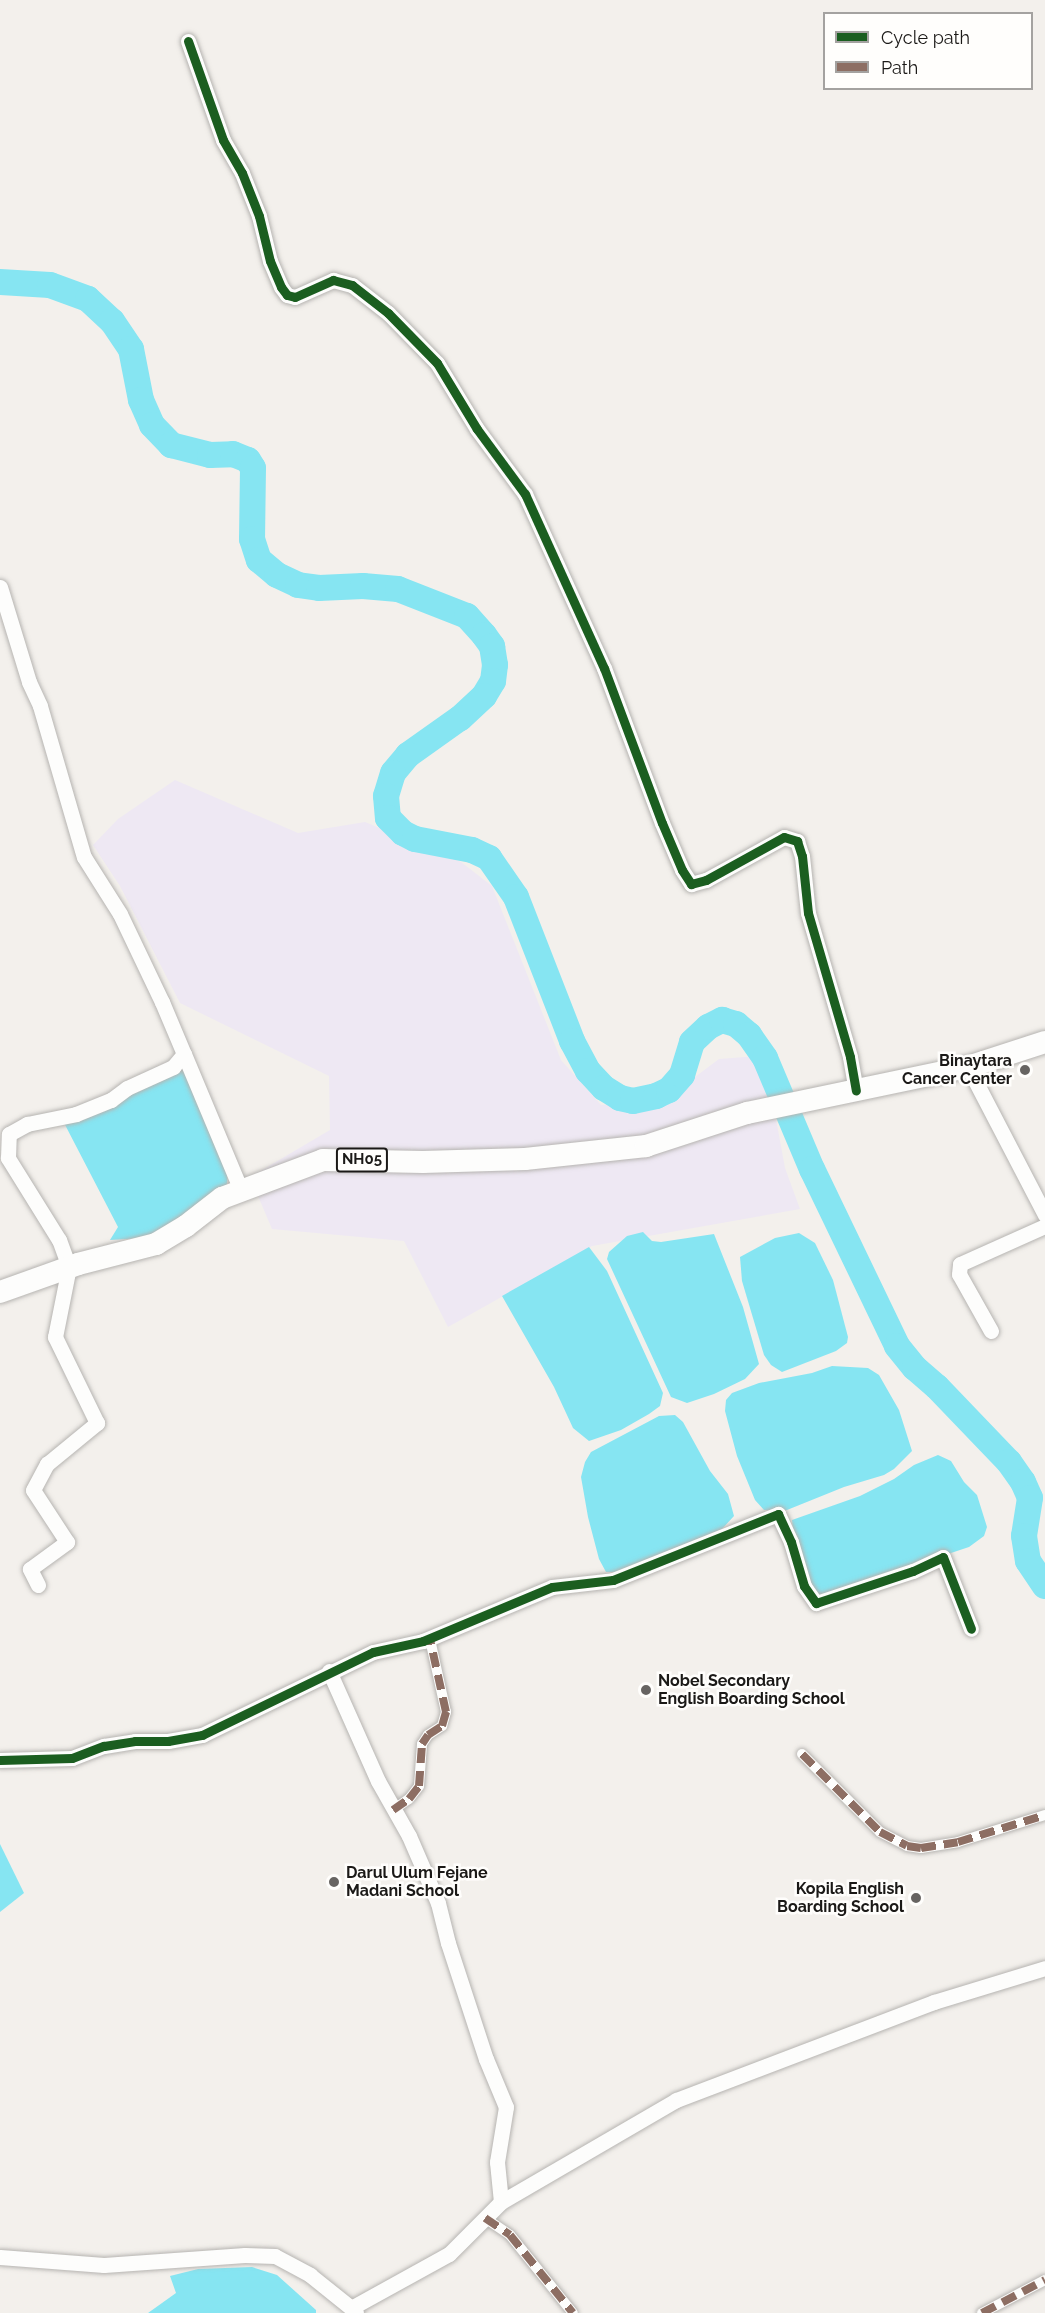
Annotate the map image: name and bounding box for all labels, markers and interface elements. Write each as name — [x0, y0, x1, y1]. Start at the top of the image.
legend — [823, 12, 1033, 90]
text: Cycle path — [881, 27, 970, 48]
text: Path — [881, 57, 918, 78]
place label: Binaytara Cancer Center — [902, 1051, 1012, 1089]
marker: Binaytara Cancer Center — [1016, 1061, 1034, 1079]
road number: NH05 — [335, 1148, 389, 1172]
place label: Nobel Secondary English Boarding School — [658, 1671, 845, 1709]
marker: Nobel Secondary English Boarding School — [639, 1683, 653, 1697]
place label: Darul Ulum Fejane Madani School — [346, 1863, 488, 1901]
marker: Darul Ulum Fejane Madani School — [327, 1875, 341, 1889]
place label: Kopila English Boarding School — [777, 1879, 904, 1917]
marker: Kopila English Boarding School — [909, 1891, 923, 1905]

